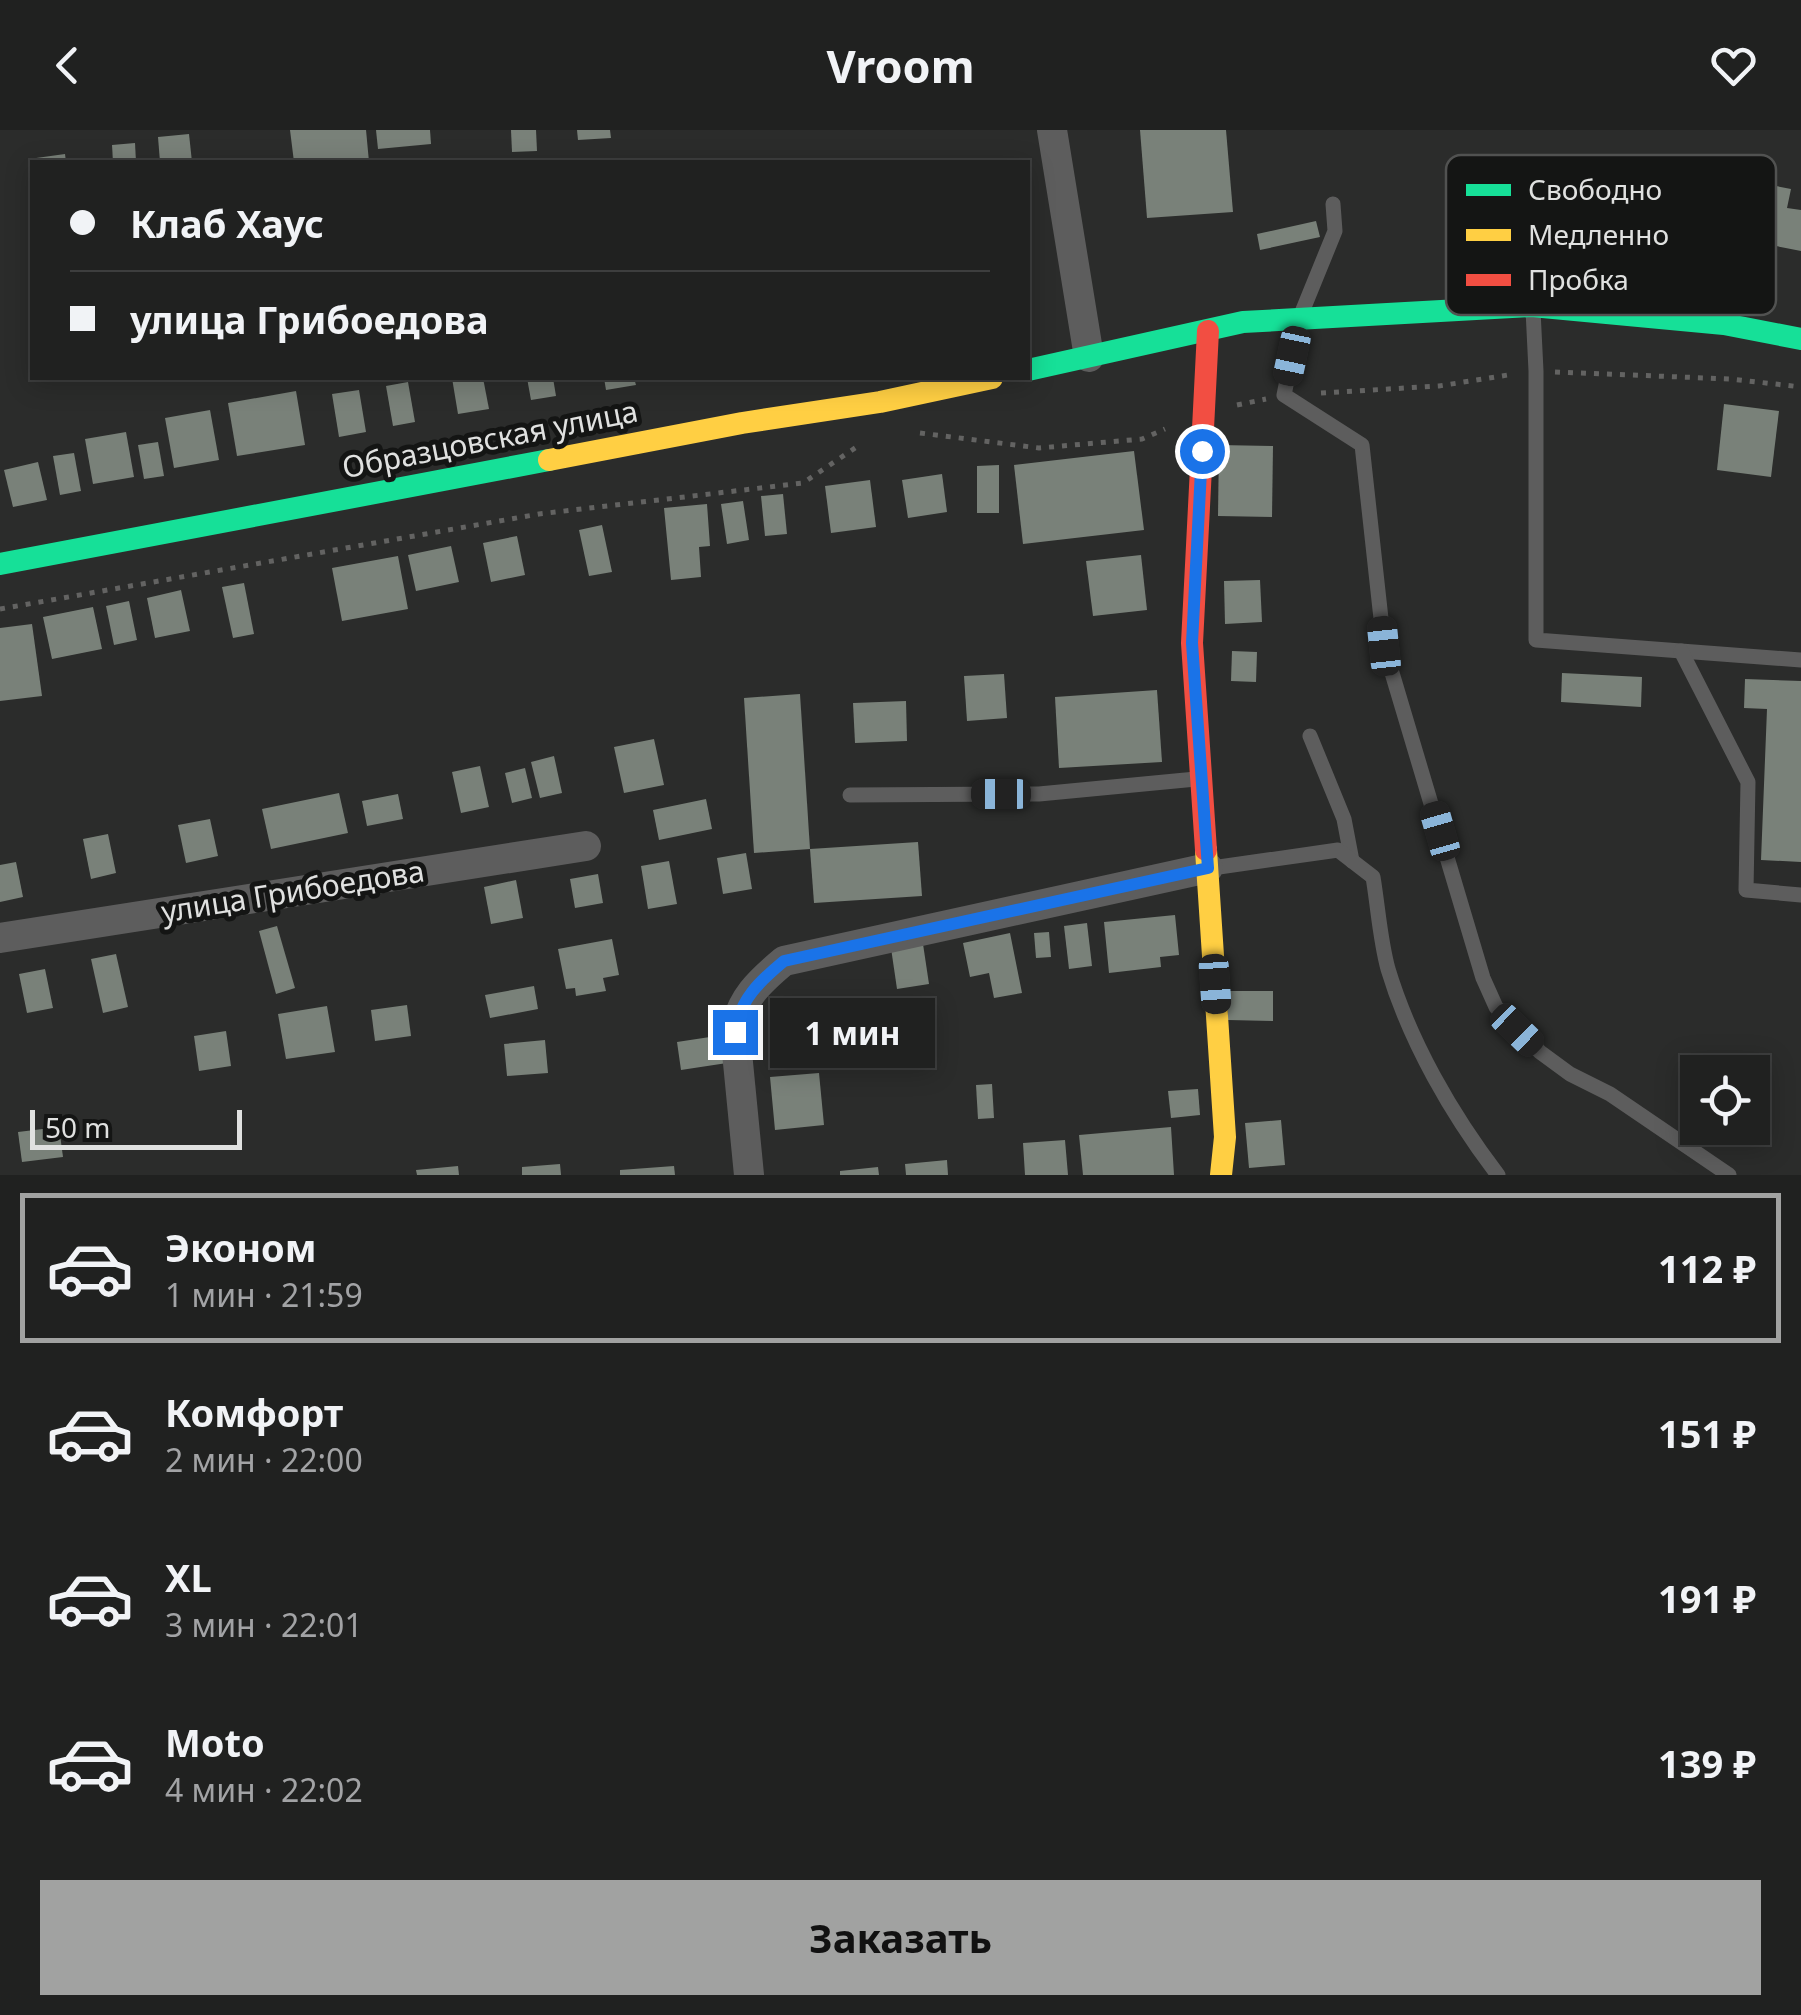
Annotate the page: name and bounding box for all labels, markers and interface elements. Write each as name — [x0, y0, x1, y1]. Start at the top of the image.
text: Vroom — [826, 35, 975, 96]
icon: back — [40, 38, 95, 93]
icon: heart — [1706, 38, 1761, 93]
legend — [1446, 155, 1776, 315]
text: Свободно — [1528, 170, 1662, 208]
text: Клаб Хаус — [130, 197, 324, 249]
text: Медленно — [1528, 215, 1669, 253]
text: Пробка — [1528, 260, 1629, 298]
text: улица Грибоедова — [130, 293, 489, 345]
car — [1271, 324, 1313, 388]
street label: Образцовская улица — [338, 390, 641, 487]
route start — [1180, 429, 1225, 474]
car — [1366, 615, 1402, 677]
car — [971, 779, 1031, 809]
car — [1417, 798, 1463, 864]
street label: улица Грибоедова — [158, 849, 427, 932]
car — [1198, 953, 1232, 1015]
callout: 1 мин — [770, 997, 935, 1067]
car — [1485, 998, 1549, 1062]
route end — [713, 1010, 758, 1055]
text: 1 мин — [805, 1011, 900, 1054]
map controls — [1680, 1055, 1770, 1145]
button: locate — [1680, 1055, 1770, 1145]
scale bar — [30, 1105, 242, 1150]
text: 50 m — [45, 1108, 111, 1146]
text: Эконом — [165, 1221, 317, 1273]
icon: car — [45, 1223, 135, 1313]
text: 112 ₽ — [1658, 1242, 1756, 1294]
text: 1 мин · 21:59 — [165, 1273, 363, 1316]
text: Комфорт — [165, 1386, 343, 1438]
icon: car — [45, 1388, 135, 1478]
text: 151 ₽ — [1658, 1407, 1756, 1459]
text: 2 мин · 22:00 — [165, 1438, 363, 1481]
text: XL — [165, 1551, 212, 1603]
icon: car — [45, 1553, 135, 1643]
text: 191 ₽ — [1658, 1572, 1756, 1624]
text: 3 мин · 22:01 — [165, 1603, 363, 1646]
text: Moto — [165, 1716, 265, 1768]
icon: car — [45, 1718, 135, 1808]
text: 139 ₽ — [1658, 1737, 1756, 1789]
text: 4 мин · 22:02 — [165, 1768, 363, 1811]
button: Заказать — [40, 1880, 1761, 1995]

